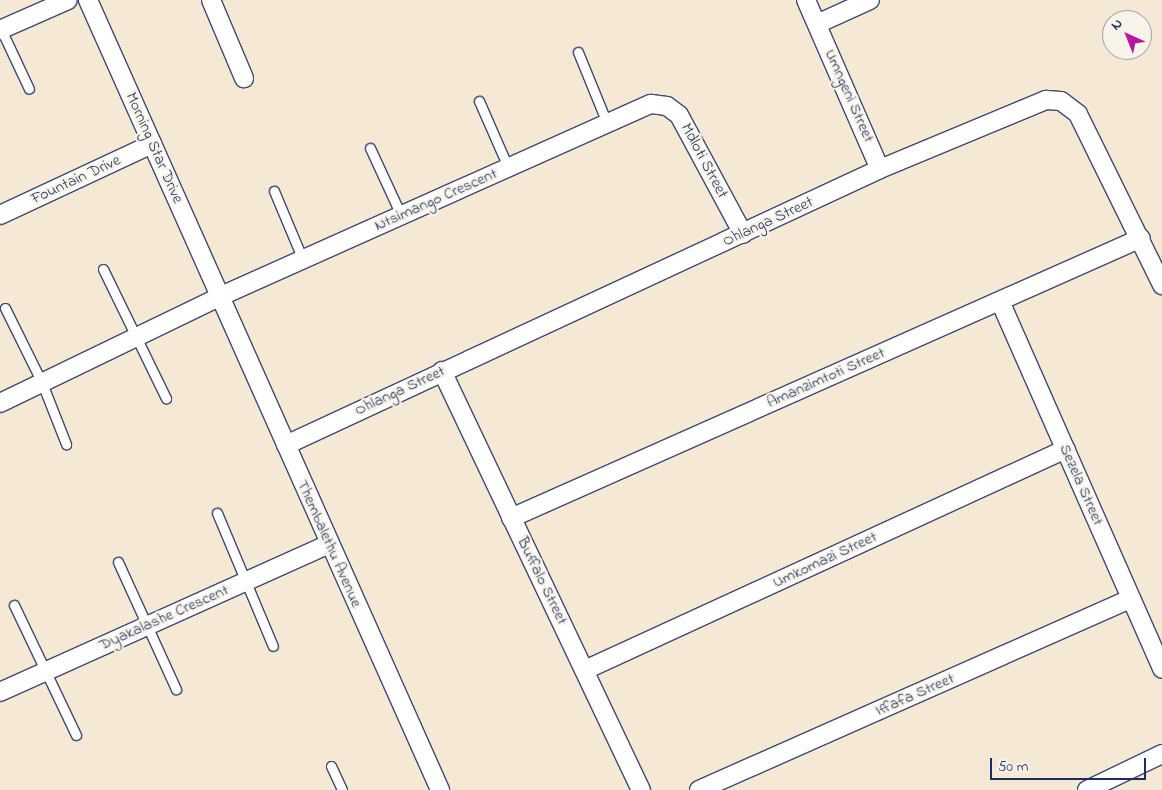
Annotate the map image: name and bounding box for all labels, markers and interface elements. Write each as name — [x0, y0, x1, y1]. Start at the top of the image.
north arrow — [1102, 10, 1152, 60]
text: N — [1106, 14, 1128, 35]
street label: Umngeni Street — [820, 46, 878, 146]
street label: Morning Star Drive — [121, 90, 187, 206]
street label: Mdloti Street — [676, 120, 732, 202]
street label: Fountain Drive — [28, 151, 124, 209]
street label: Ntsimango Crescent — [372, 164, 500, 236]
street label: Ohlanga Street — [720, 193, 816, 251]
street label: Amanzimtoti Street — [764, 343, 888, 413]
street label: Ohlanga Street — [352, 362, 448, 420]
street label: Sezela Street — [1055, 441, 1107, 529]
street label: Thembalethu Avenue — [292, 477, 366, 611]
street label: Umkomazi Street — [770, 527, 880, 593]
street label: Buffalo Street — [512, 534, 572, 628]
street label: Dyakalashe Crescent — [96, 581, 232, 655]
street label: Iffafa Street — [873, 669, 957, 721]
scale bar — [992, 748, 1148, 780]
text: 50 m — [998, 756, 1028, 778]

